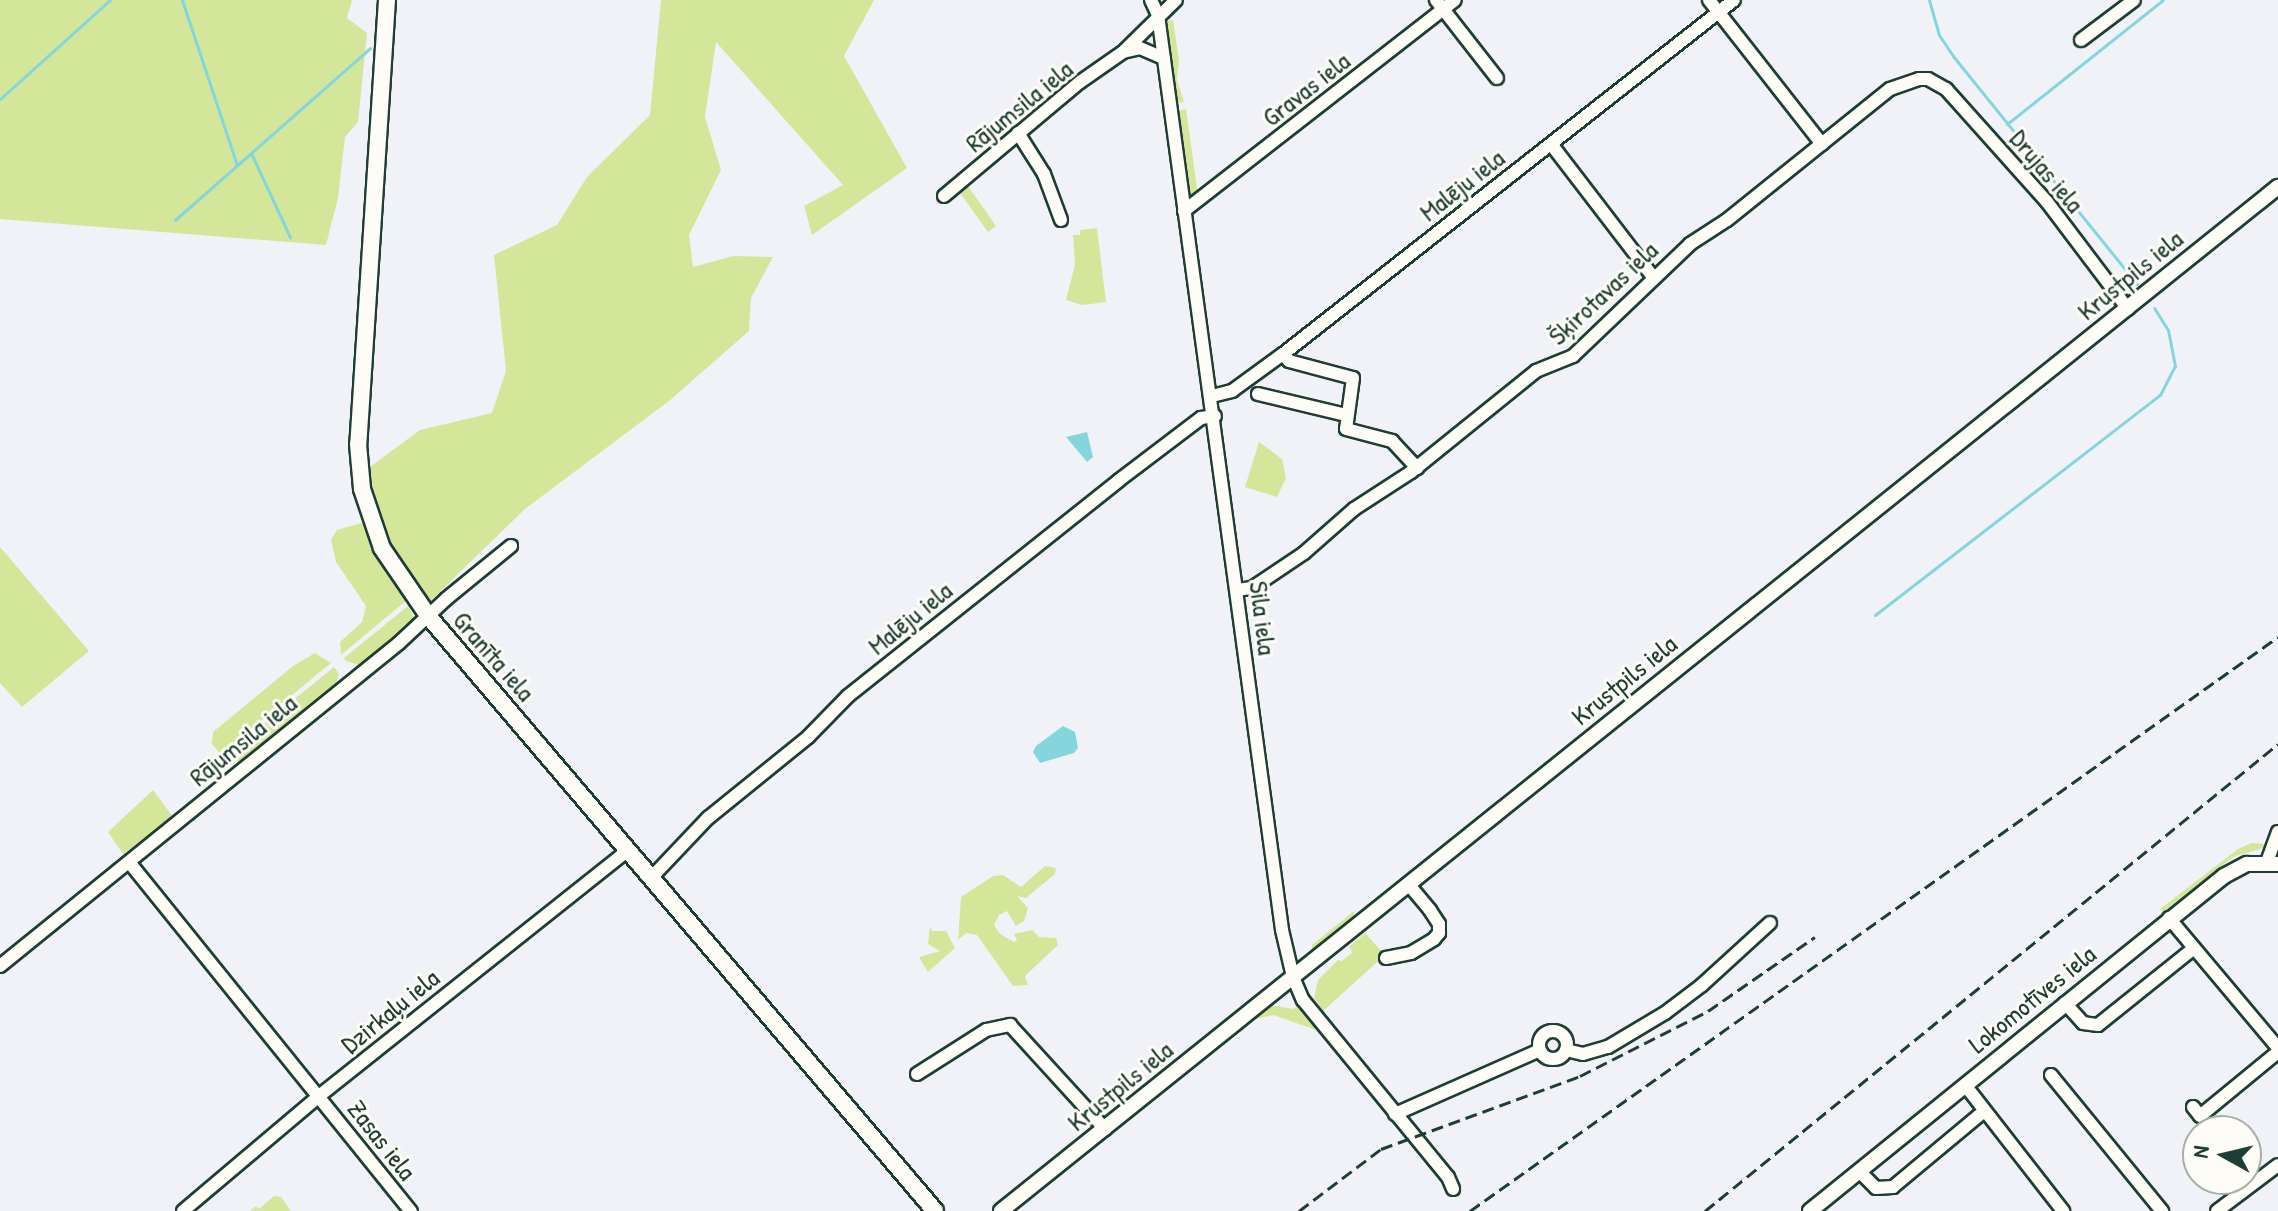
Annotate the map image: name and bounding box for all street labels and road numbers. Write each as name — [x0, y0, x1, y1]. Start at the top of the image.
street label: Gravas iela — [1256, 45, 1356, 133]
street label: Rājumsila iela — [959, 53, 1079, 159]
street label: Drujas iela — [2003, 123, 2091, 219]
street label: Malēju iela — [1414, 142, 1510, 228]
street label: Krustpils iela — [2071, 223, 2189, 327]
street label: Šķirotavas iela — [1542, 235, 1664, 351]
street label: Malēju iela — [862, 575, 958, 661]
street label: Sila iela — [1243, 579, 1283, 657]
street label: Granīta iela — [447, 605, 541, 707]
street label: Krustpils iela — [1565, 628, 1683, 732]
street label: Rājumsila iela — [183, 687, 303, 793]
street label: Lokomotīves iela — [1962, 938, 2102, 1060]
street label: Dzirkaļu iela — [335, 962, 445, 1060]
street label: Krustpils iela — [1061, 1034, 1179, 1138]
street label: Zasas iela — [341, 1094, 423, 1186]

